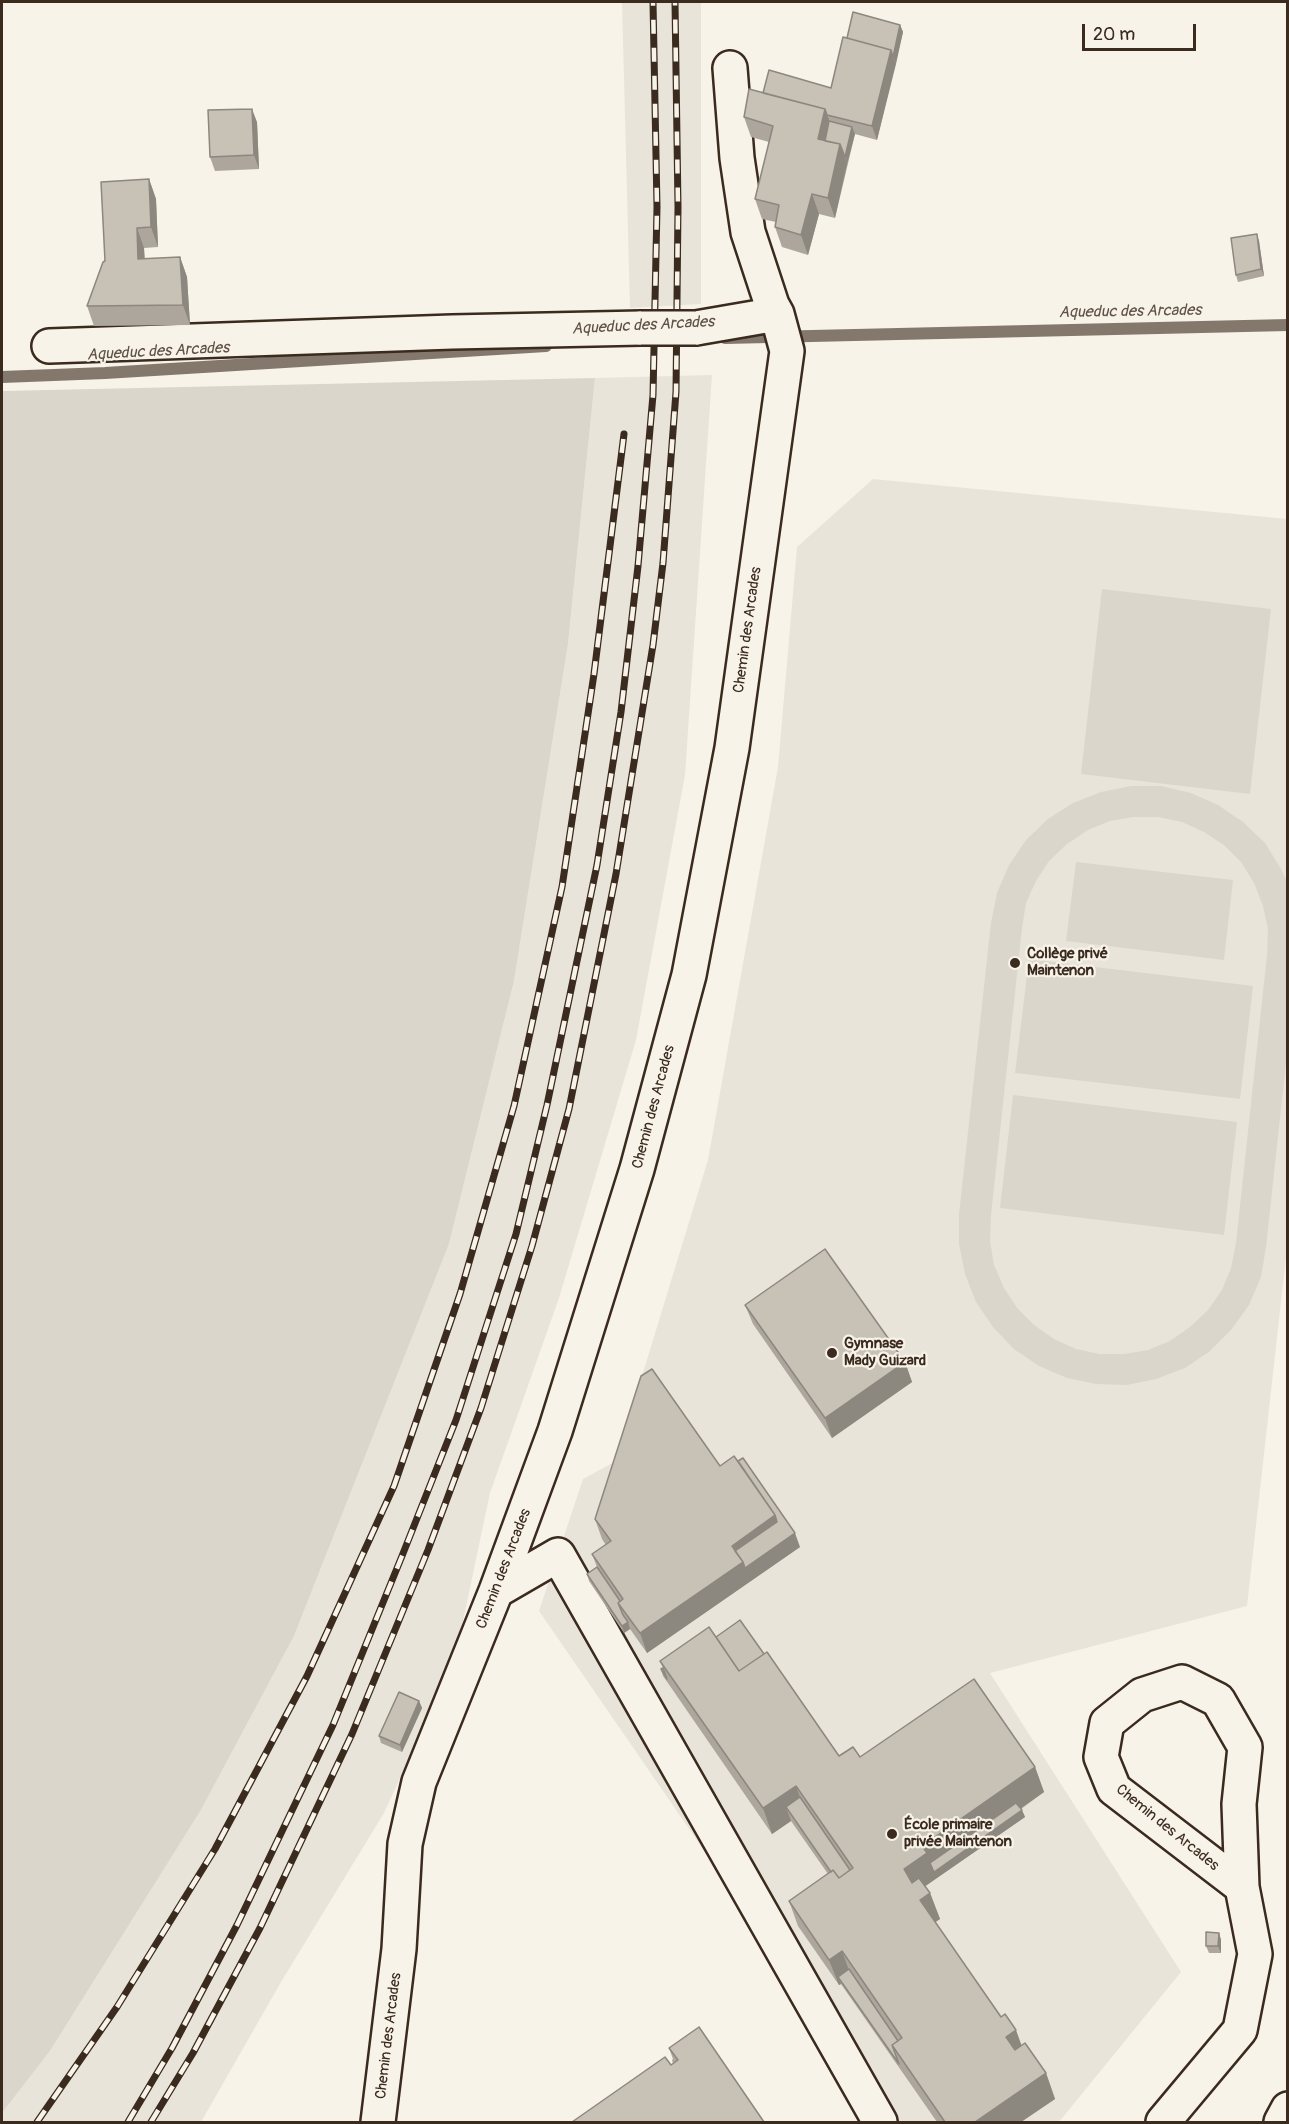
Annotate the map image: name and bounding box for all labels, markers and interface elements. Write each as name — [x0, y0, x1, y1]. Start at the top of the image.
scale bar — [1085, 12, 1199, 50]
text: 20 m — [1093, 23, 1135, 46]
water label: Aqueduc des Arcades — [1059, 301, 1201, 323]
water label: Aqueduc des Arcades — [571, 313, 715, 339]
water label: Aqueduc des Arcades — [86, 339, 230, 365]
street label: Chemin des Arcades — [730, 566, 766, 694]
place label: Collège privé Maintenon — [1027, 945, 1108, 980]
marker: Collège privé Maintenon — [1008, 956, 1022, 970]
street label: Chemin des Arcades — [629, 1043, 679, 1171]
place label: Gymnase Mady Guizard — [844, 1335, 926, 1370]
marker: Gymnase Mady Guizard — [825, 1346, 839, 1360]
street label: Chemin des Arcades — [473, 1506, 535, 1632]
street label: Chemin des Arcades — [1112, 1781, 1222, 1875]
place label: École primaire privée Maintenon — [904, 1816, 1012, 1851]
marker: École primaire privée Maintenon — [885, 1827, 899, 1841]
street label: Chemin des Arcades — [372, 1972, 406, 2100]

